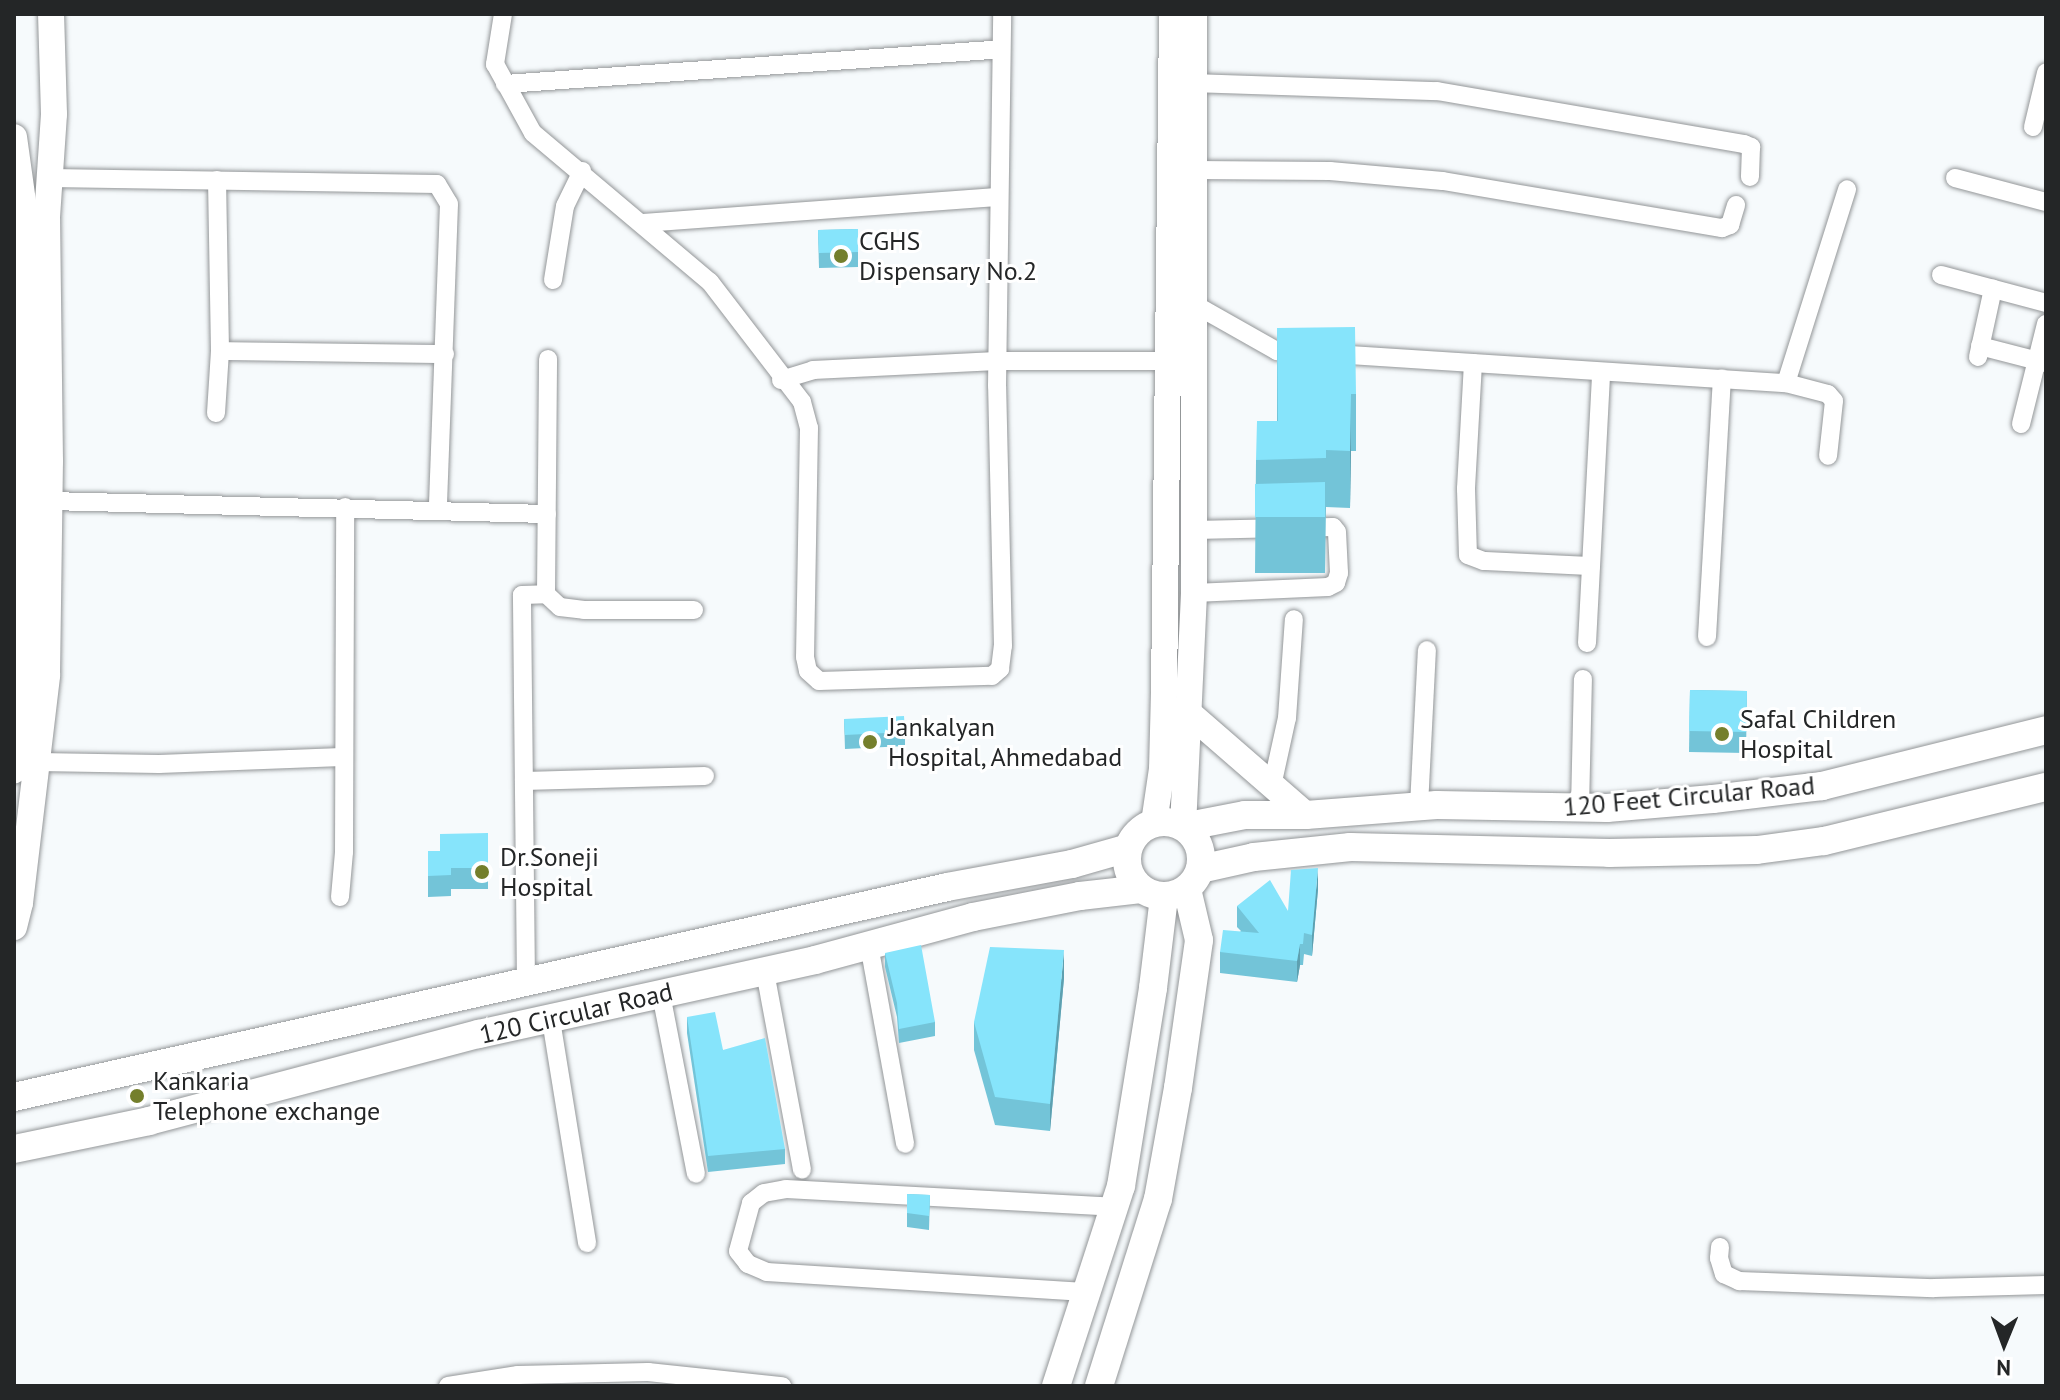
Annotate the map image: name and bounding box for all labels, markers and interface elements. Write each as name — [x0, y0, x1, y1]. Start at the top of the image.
place label: CGHS Dispensary No.2 — [859, 225, 1038, 286]
marker: CGHS Dispensary No.2 — [830, 245, 852, 267]
place label: Safal Children Hospital — [1740, 703, 1896, 764]
place label: Jankalyan Hospital, Ahmedabad — [888, 711, 1125, 772]
marker: Safal Children Hospital — [1711, 723, 1733, 745]
marker: Jankalyan Hospital, Ahmedabad — [859, 731, 881, 753]
street label: 120 Feet Circular Road — [1562, 769, 1816, 823]
place label: Dr.Soneji Hospital — [500, 841, 599, 902]
marker: Dr.Soneji Hospital — [471, 861, 493, 883]
street label: 120 Circular Road — [476, 976, 676, 1050]
place label: Kankaria Telephone exchange — [153, 1065, 380, 1126]
marker: Kankaria Telephone exchange — [128, 1087, 146, 1105]
north arrow — [1964, 1304, 2044, 1384]
text: N — [1996, 1354, 2011, 1382]

